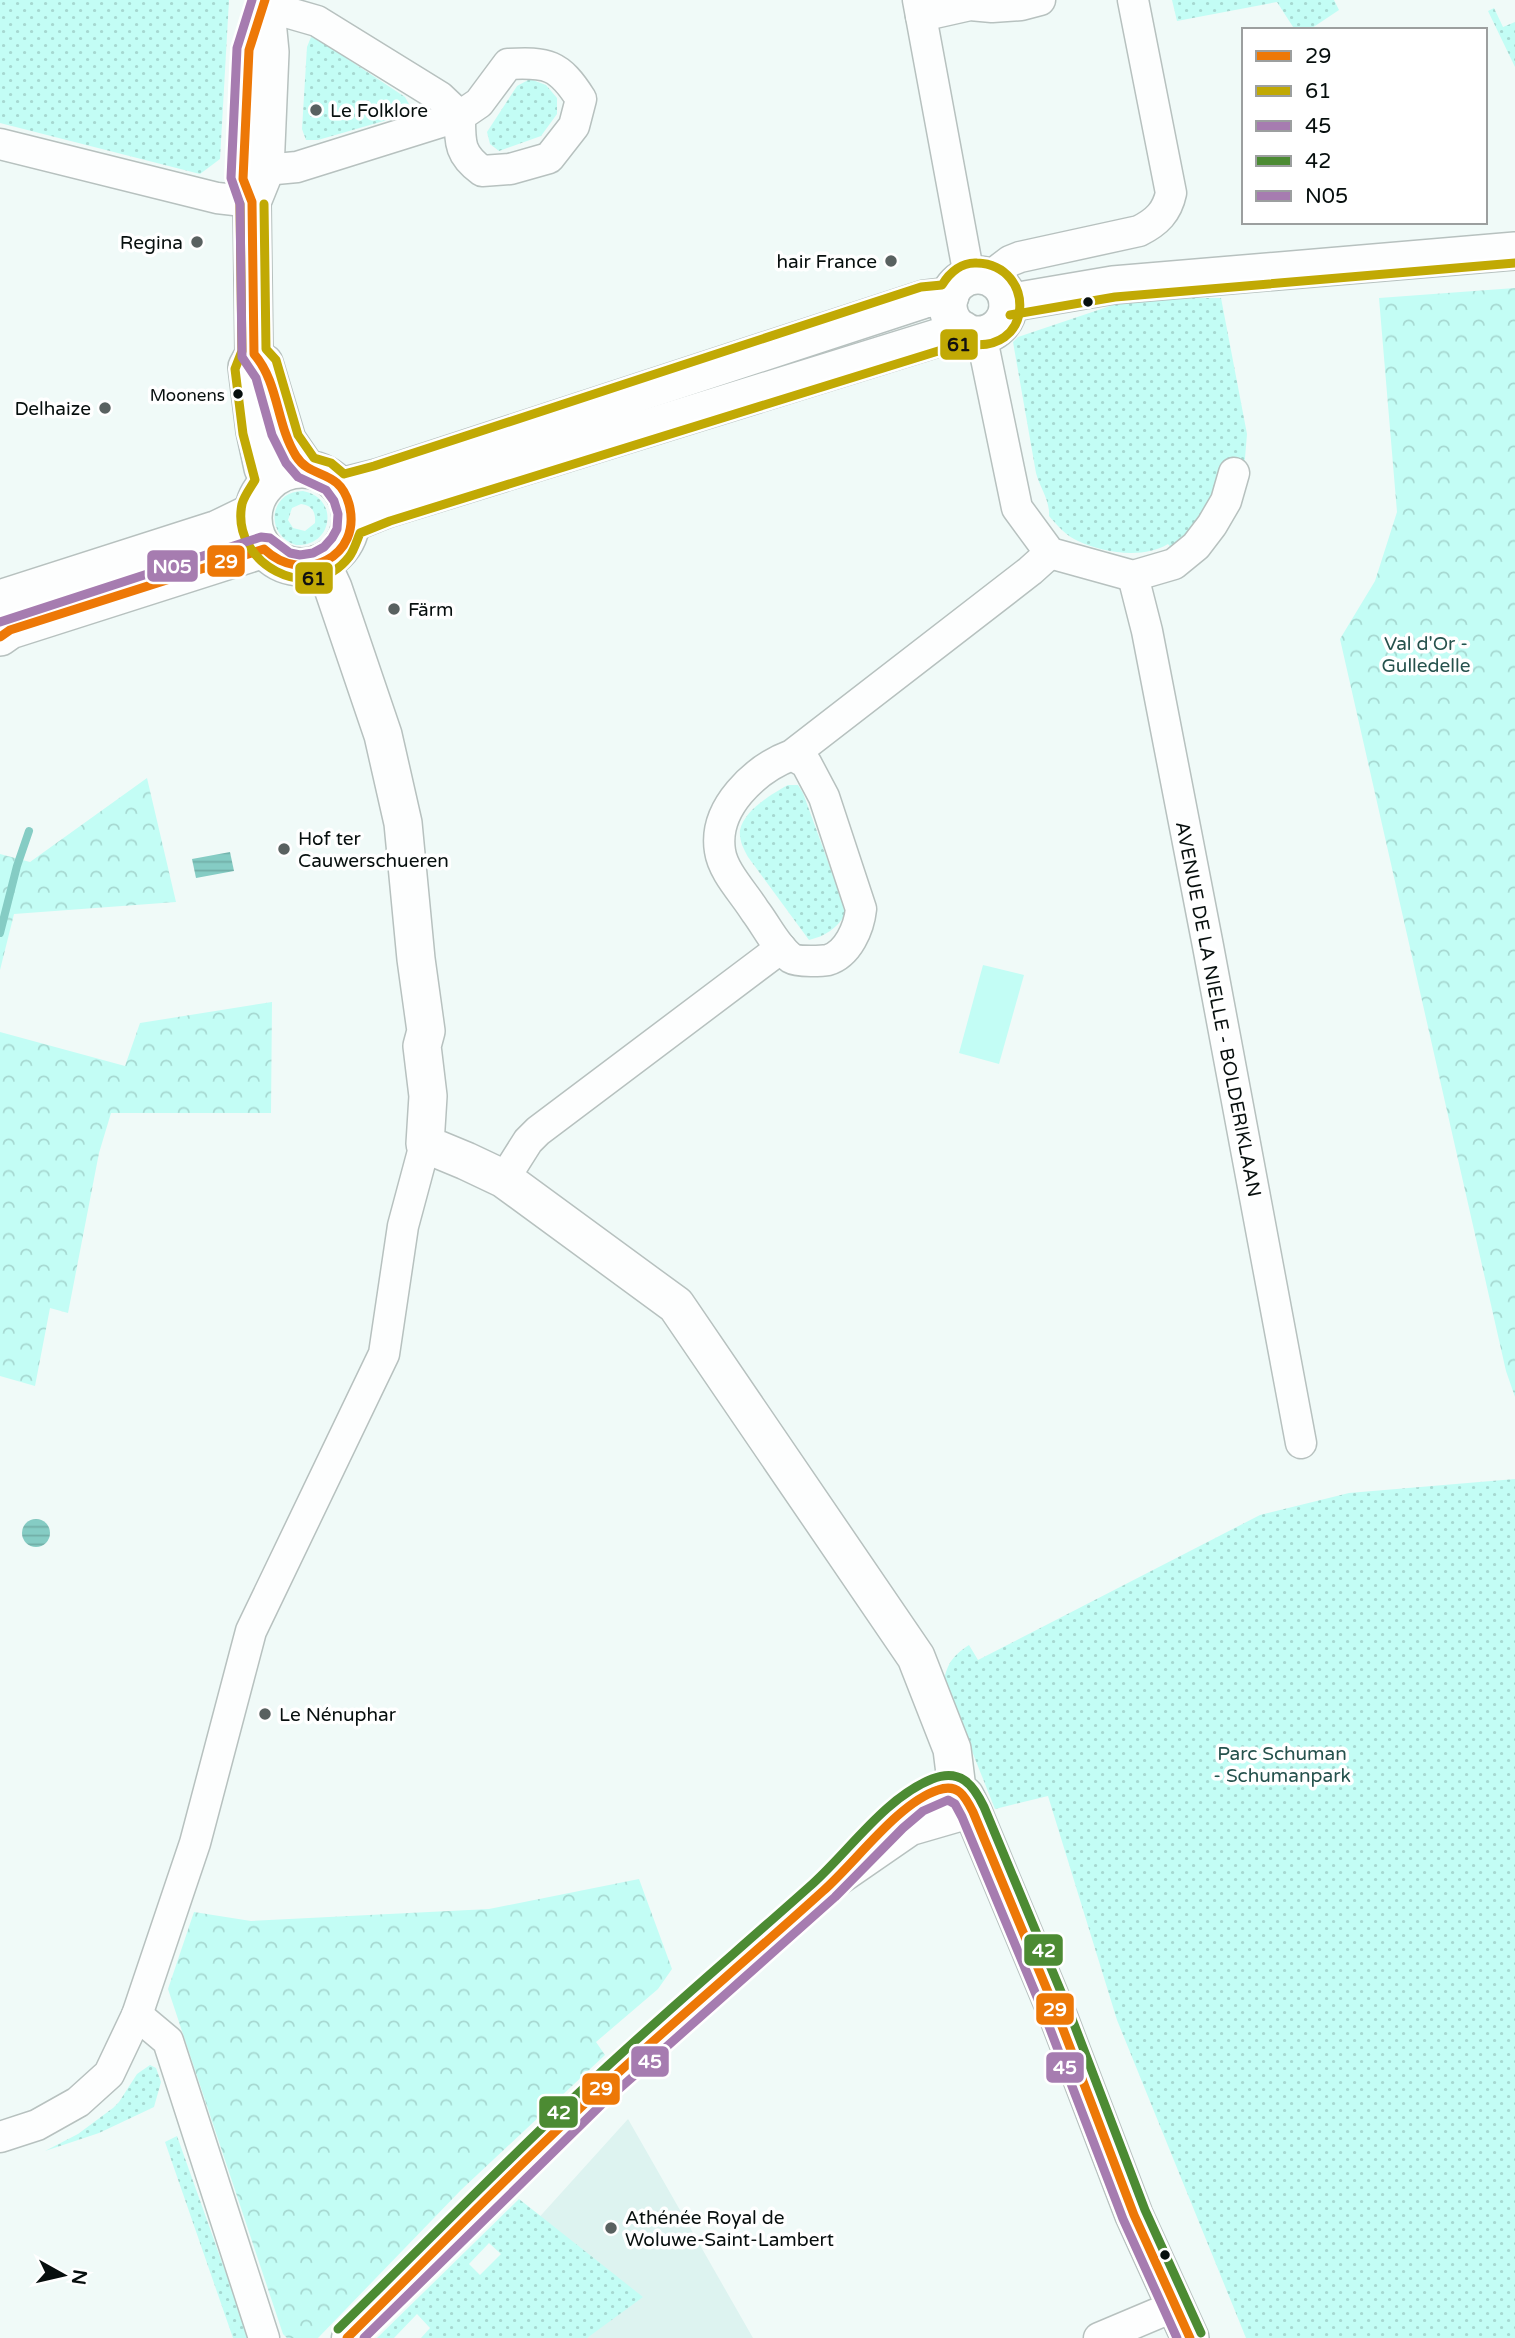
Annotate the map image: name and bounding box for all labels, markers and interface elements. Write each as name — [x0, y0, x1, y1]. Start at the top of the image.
legend — [1242, 28, 1487, 224]
text: 29 — [1305, 44, 1331, 69]
text: 61 — [1305, 79, 1331, 104]
place label: Le Folklore — [330, 100, 428, 122]
marker: Le Folklore — [308, 102, 324, 118]
text: 45 — [1305, 114, 1331, 139]
text: 42 — [1305, 149, 1331, 174]
text: N05 — [1305, 184, 1348, 209]
place label: Regina — [120, 232, 183, 254]
marker: Regina — [189, 234, 205, 250]
place label: hair France — [776, 251, 877, 273]
marker: hair France — [883, 253, 899, 269]
unlabelled marker — [1081, 295, 1095, 309]
line badge: 61 — [939, 328, 979, 361]
text: 61 — [947, 334, 971, 356]
place label: Moonens — [150, 385, 225, 406]
marker: Moonens — [231, 387, 245, 401]
place label: Delhaize — [14, 398, 91, 420]
marker: Delhaize — [97, 400, 113, 416]
line badge: 29 — [206, 544, 246, 578]
line badge: N05 — [146, 549, 199, 583]
text: 29 — [214, 551, 238, 573]
text: N05 — [152, 556, 192, 578]
line badge: 61 — [294, 561, 334, 595]
text: 61 — [302, 568, 326, 590]
place label: Färm — [408, 599, 454, 621]
marker: Färm — [386, 601, 402, 617]
park label: Val d'Or - Gulledelle — [1381, 633, 1471, 677]
street label: AVENUE DE LA NIELLE - BOLDERIKLAAN — [1171, 819, 1265, 1199]
place label: Hof ter Cauwerschueren — [298, 828, 449, 872]
marker: Hof ter Cauwerschueren — [276, 841, 292, 857]
place label: Le Nénuphar — [279, 1704, 397, 1726]
marker: Le Nénuphar — [257, 1706, 273, 1722]
park label: Parc Schuman - Schumanpark — [1213, 1743, 1351, 1787]
line badge: 42 — [1023, 1933, 1064, 1967]
text: 42 — [1032, 1940, 1056, 1962]
line badge: 29 — [1035, 1992, 1075, 2026]
text: 29 — [1043, 1999, 1067, 2021]
line badge: 45 — [630, 2045, 670, 2078]
text: 45 — [638, 2051, 662, 2073]
line badge: 45 — [1045, 2051, 1085, 2084]
text: 45 — [1053, 2057, 1077, 2079]
line badge: 29 — [581, 2072, 621, 2106]
text: 29 — [589, 2078, 613, 2100]
line badge: 42 — [538, 2095, 579, 2129]
text: 42 — [547, 2102, 571, 2124]
place label: Athénée Royal de Woluwe-Saint-Lambert — [625, 2207, 834, 2251]
marker: Athénée Royal de Woluwe-Saint-Lambert — [603, 2220, 619, 2236]
north arrow — [28, 2240, 98, 2310]
unlabelled marker — [1158, 2248, 1172, 2262]
text: N — [67, 2268, 91, 2286]

